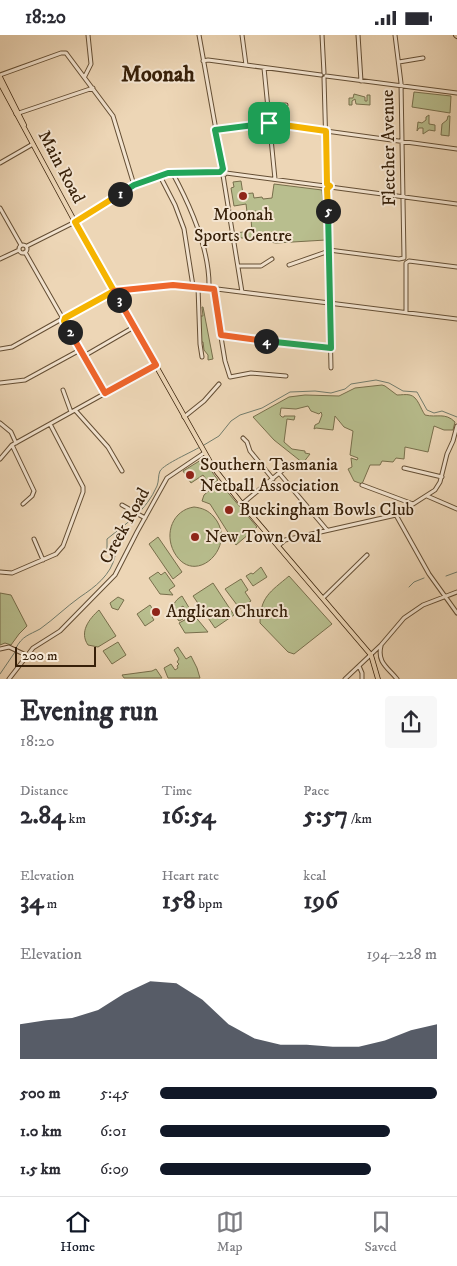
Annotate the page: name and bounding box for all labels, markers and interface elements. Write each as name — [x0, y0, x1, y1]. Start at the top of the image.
text: 18:20 — [25, 6, 66, 29]
district label: Moonah — [121, 61, 195, 88]
street label: Fletcher Avenue — [377, 89, 401, 207]
pin — [248, 102, 290, 144]
icon: arrive — [255, 109, 283, 137]
street label: Main Road — [33, 127, 89, 207]
pin: 1 — [108, 181, 132, 207]
text: 1 — [118, 185, 123, 203]
marker: Moonah Sports Centre — [237, 190, 249, 202]
pin: 5 — [316, 199, 340, 223]
text: 5 — [325, 202, 332, 220]
place label: Moonah Sports Centre — [194, 204, 292, 247]
pin: 3 — [106, 287, 132, 313]
text: 3 — [117, 291, 122, 309]
pin: 2 — [58, 319, 82, 345]
text: 2 — [67, 323, 74, 341]
pin: 4 — [254, 329, 278, 353]
text: 4 — [262, 332, 271, 350]
place label: Southern Tasmania Netball Association — [200, 454, 340, 497]
marker: Southern Tasmania Netball Association — [184, 469, 196, 481]
street label: Creek Road — [95, 484, 155, 568]
place label: Buckingham Bowls Club — [239, 499, 414, 521]
marker: Buckingham Bowls Club — [223, 504, 235, 516]
place label: New Town Oval — [205, 526, 322, 548]
marker: New Town Oval — [189, 531, 201, 543]
place label: Anglican Church — [166, 601, 289, 623]
marker: Anglican Church — [150, 606, 162, 618]
scale bar — [15, 643, 96, 667]
text: 200 m — [22, 647, 57, 665]
text: Evening run — [20, 694, 158, 729]
button: share — [385, 696, 437, 748]
text: 18:20 — [20, 731, 55, 751]
text: Distance — [20, 782, 68, 800]
text: Time — [162, 782, 192, 800]
text: Pace — [303, 782, 329, 800]
text: 2.84 — [20, 800, 65, 831]
text: 16:54 — [162, 800, 216, 831]
text: 5:57 — [303, 800, 348, 831]
text: km — [65, 810, 86, 828]
text: /km — [348, 810, 372, 828]
text: Elevation — [20, 867, 74, 885]
text: Heart rate — [162, 867, 219, 885]
text: kcal — [303, 867, 326, 885]
text: 34 — [20, 885, 44, 916]
text: 158 — [162, 885, 196, 916]
text: 196 — [303, 885, 338, 916]
text: m — [44, 895, 57, 913]
text: bpm — [196, 895, 223, 913]
text: Elevation — [20, 944, 82, 964]
text: 194–228 m — [366, 944, 437, 964]
text: 500 m — [20, 1083, 61, 1103]
text: 5:45 — [100, 1083, 129, 1103]
text: 1.0 km — [20, 1121, 62, 1141]
text: 6:01 — [100, 1121, 127, 1141]
text: 1.5 km — [20, 1159, 61, 1179]
text: 6:09 — [100, 1159, 129, 1179]
tab: Home — [60, 1208, 95, 1256]
tab: Map — [216, 1208, 244, 1256]
tab: Saved — [364, 1208, 397, 1256]

